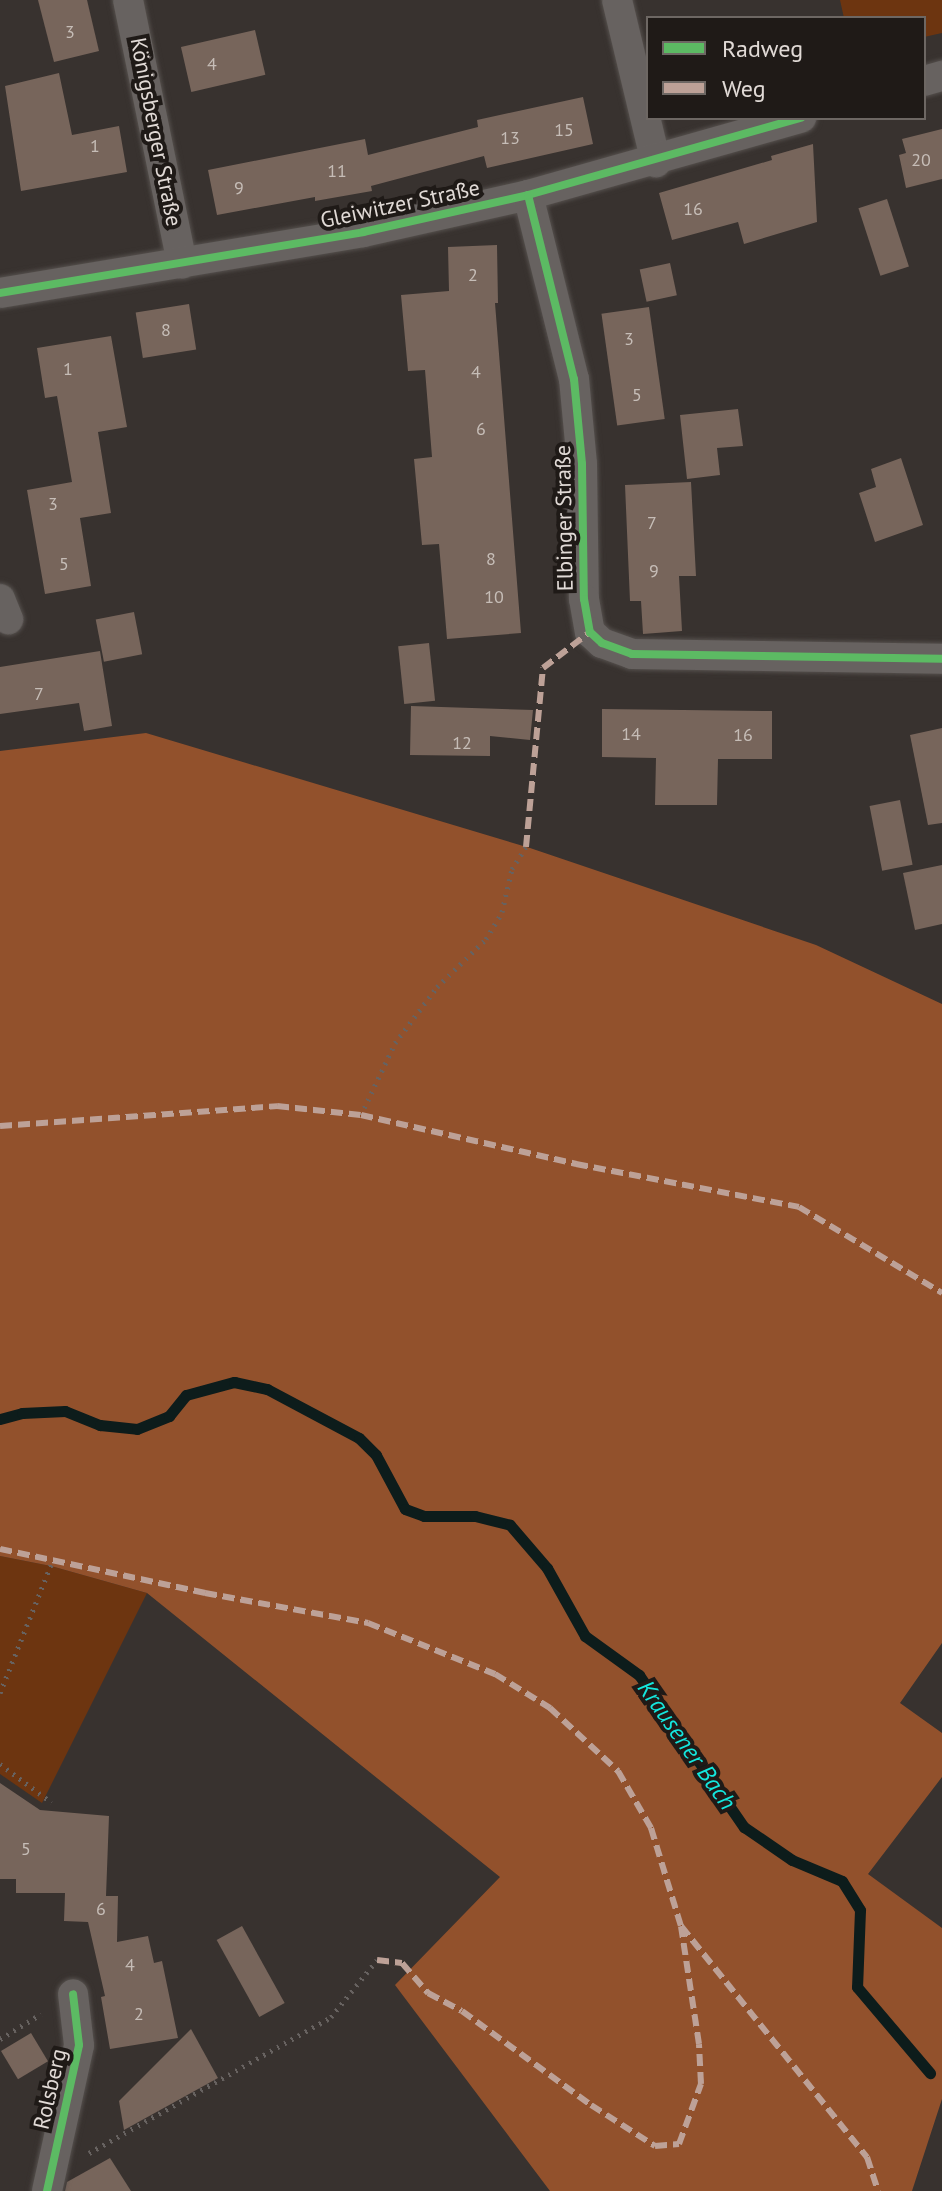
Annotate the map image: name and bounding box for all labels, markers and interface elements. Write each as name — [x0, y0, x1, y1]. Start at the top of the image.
legend — [646, 16, 926, 120]
house number: 3 — [65, 21, 75, 43]
text: Radweg — [722, 33, 803, 64]
street label: Königsberger Straße — [125, 35, 187, 229]
house number: 4 — [207, 53, 217, 75]
text: Weg — [722, 73, 766, 104]
house number: 15 — [554, 119, 574, 141]
house number: 13 — [500, 127, 520, 149]
house number: 1 — [90, 135, 100, 157]
house number: 20 — [911, 149, 931, 171]
house number: 11 — [327, 160, 347, 182]
street label: Gleiwitzer Straße — [318, 174, 482, 234]
house number: 9 — [234, 177, 244, 199]
house number: 16 — [683, 198, 703, 220]
house number: 2 — [468, 264, 478, 286]
house number: 8 — [161, 319, 171, 341]
house number: 3 — [624, 328, 634, 350]
house number: 1 — [63, 358, 73, 380]
house number: 4 — [471, 361, 481, 383]
house number: 5 — [632, 384, 642, 406]
house number: 6 — [476, 418, 486, 440]
street label: Elbinger Straße — [550, 445, 578, 591]
house number: 3 — [48, 493, 58, 515]
house number: 7 — [647, 512, 657, 534]
house number: 8 — [486, 548, 496, 570]
house number: 5 — [59, 553, 69, 575]
house number: 9 — [649, 560, 659, 582]
house number: 10 — [484, 586, 504, 608]
house number: 7 — [34, 683, 44, 705]
house number: 14 — [621, 723, 641, 745]
house number: 16 — [733, 724, 753, 746]
house number: 12 — [452, 732, 472, 754]
water label: Krausener Bach — [632, 1675, 742, 1815]
house number: 5 — [21, 1838, 31, 1860]
house number: 6 — [96, 1898, 106, 1920]
house number: 4 — [125, 1954, 135, 1976]
house number: 2 — [134, 2003, 144, 2025]
street label: Rolsberg — [28, 2046, 72, 2132]

